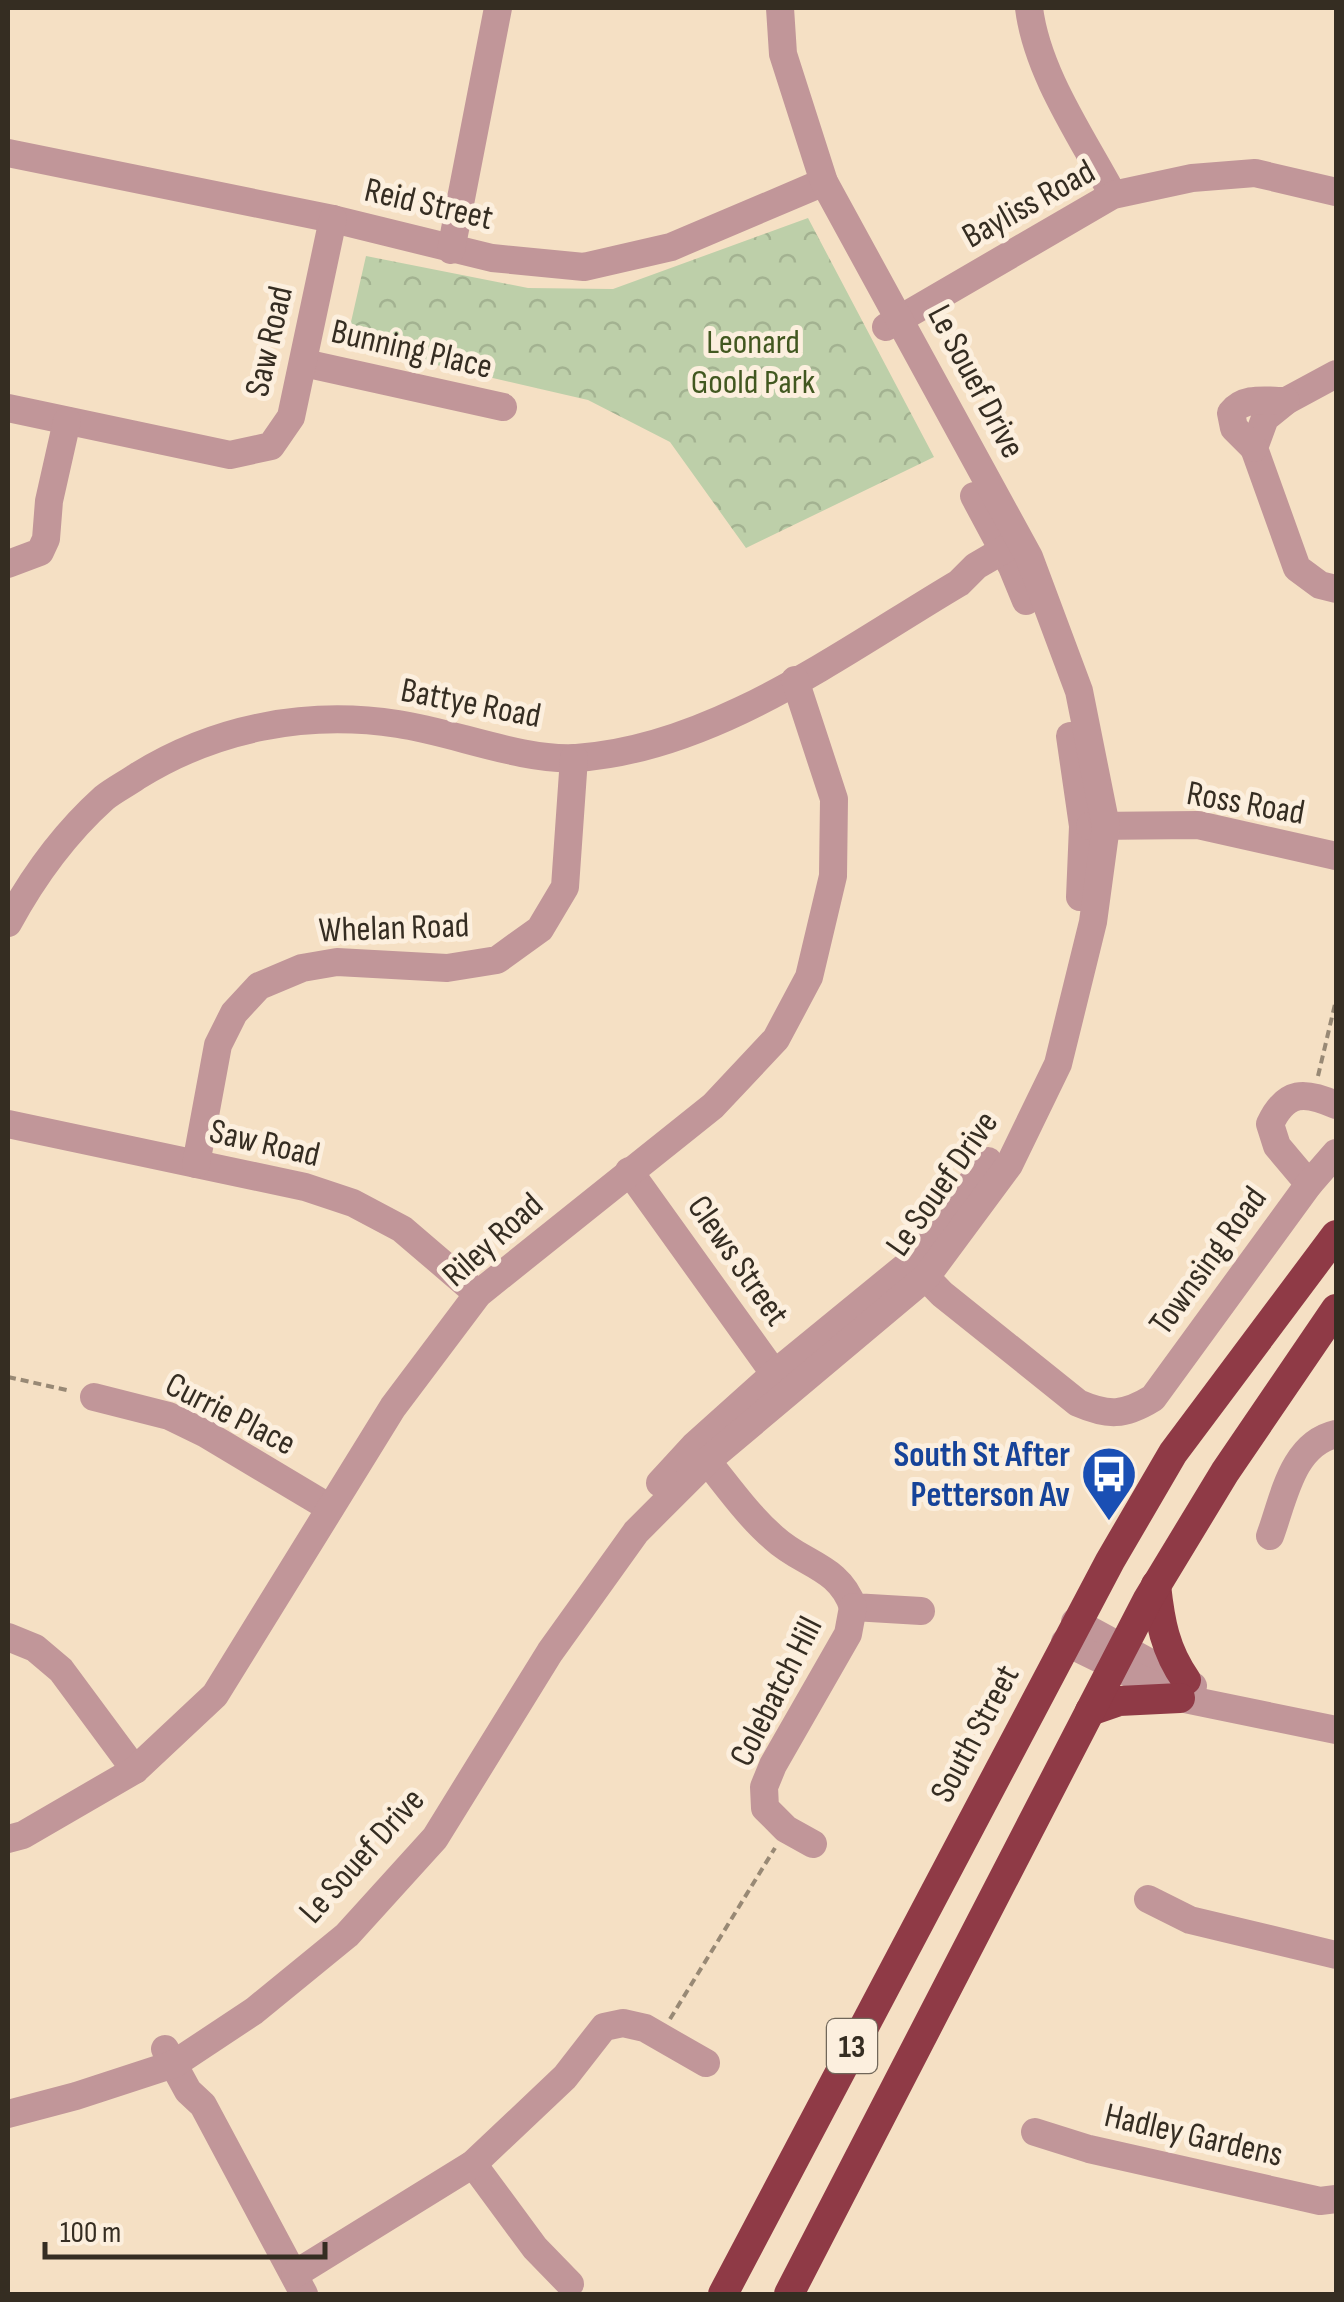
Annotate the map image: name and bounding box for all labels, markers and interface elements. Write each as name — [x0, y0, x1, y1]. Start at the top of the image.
street label: Bayliss Road — [955, 150, 1102, 258]
street label: Reid Street — [360, 169, 497, 240]
street label: Saw Road — [236, 282, 303, 401]
street label: Le Souef Drive — [917, 298, 1034, 466]
street label: Bunning Place — [327, 310, 496, 389]
park label: Leonard Goold Park — [691, 321, 816, 404]
street label: Battye Road — [397, 669, 544, 738]
street label: Ross Road — [1183, 772, 1308, 835]
street label: Whelan Road — [318, 904, 470, 953]
street label: Le Souef Drive — [877, 1103, 1008, 1265]
street label: Saw Road — [205, 1110, 324, 1177]
street label: Townsing Road — [1140, 1178, 1276, 1343]
street label: Riley Road — [434, 1184, 552, 1296]
street label: Clews Street — [677, 1187, 798, 1334]
street label: Currie Place — [158, 1363, 303, 1465]
place label: South St After Petterson Av — [894, 1434, 1070, 1517]
bus stop icon: South St After Petterson Av — [1079, 1444, 1139, 1523]
street label: Colebatch Hill — [720, 1610, 832, 1774]
street label: South Street — [921, 1658, 1029, 1810]
street label: Le Souef Drive — [290, 1779, 434, 1933]
road number: 13 — [827, 2019, 877, 2073]
street label: Hadley Gardens — [1100, 2094, 1287, 2177]
scale bar — [45, 2197, 325, 2259]
text: 100 m — [60, 2215, 121, 2251]

